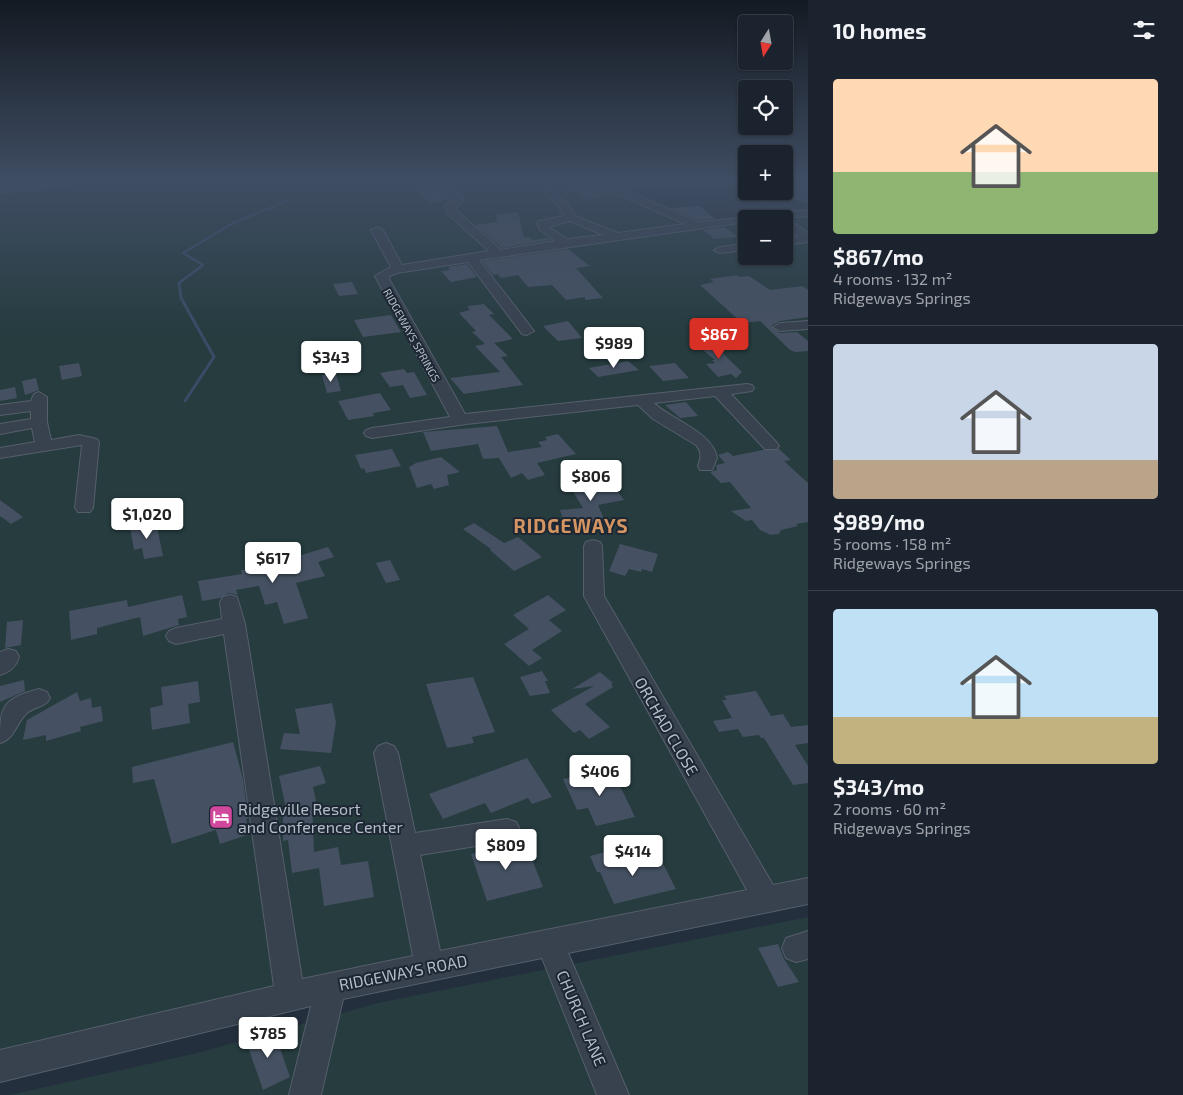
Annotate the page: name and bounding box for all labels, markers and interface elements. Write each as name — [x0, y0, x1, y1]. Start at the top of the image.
north arrow — [738, 15, 792, 70]
map controls — [738, 15, 793, 265]
icon: filters — [1130, 16, 1158, 44]
text: 10 homes — [833, 18, 926, 43]
button: locate — [738, 80, 793, 135]
icon: home — [951, 111, 1041, 201]
button: + — [738, 145, 793, 200]
button: − — [738, 210, 793, 265]
text: $867/mo — [833, 244, 924, 269]
text: 4 rooms · 132 m² — [833, 269, 952, 288]
street label: RIDGEWAYS SPRINGS — [381, 286, 443, 384]
text: Ridgeways Springs — [833, 288, 971, 307]
pin: $867 — [689, 318, 749, 360]
text: $867 — [700, 324, 738, 343]
pin: $989 — [584, 326, 644, 369]
text: $989 — [595, 333, 633, 352]
pin: $343 — [301, 340, 361, 383]
text: $343 — [312, 347, 350, 366]
icon: home — [951, 377, 1041, 467]
pin: $806 — [561, 460, 621, 502]
text: $806 — [572, 466, 610, 485]
pin: $1,020 — [106, 498, 188, 540]
text: $1,020 — [122, 504, 172, 523]
text: $989/mo — [833, 509, 925, 534]
district label: RIDGEWAYS — [513, 514, 629, 537]
text: 5 rooms · 158 m² — [833, 534, 951, 553]
pin: $617 — [243, 542, 303, 584]
text: $617 — [256, 548, 290, 567]
text: Ridgeways Springs — [833, 553, 971, 572]
icon: home — [951, 642, 1041, 732]
street label: ORCHAD CLOSE — [631, 674, 703, 779]
pin: $406 — [570, 754, 630, 797]
text: $406 — [580, 761, 620, 780]
text: $343/mo — [833, 774, 924, 799]
place label: Ridgeville Resort and Conference Center — [238, 799, 404, 836]
text: 2 rooms · 60 m² — [833, 799, 946, 818]
hotel icon: Ridgeville Resort and Conference Center — [208, 804, 234, 830]
text: Ridgeways Springs — [833, 818, 971, 837]
pin: $809 — [476, 828, 536, 871]
pin: $414 — [603, 834, 663, 877]
text: $809 — [487, 835, 525, 854]
text: $414 — [615, 841, 651, 860]
street label: RIDGEWAYS ROAD — [337, 950, 469, 994]
street label: CHURCH LANE — [553, 967, 611, 1069]
pin: $785 — [238, 1016, 298, 1059]
text: $785 — [250, 1023, 286, 1042]

